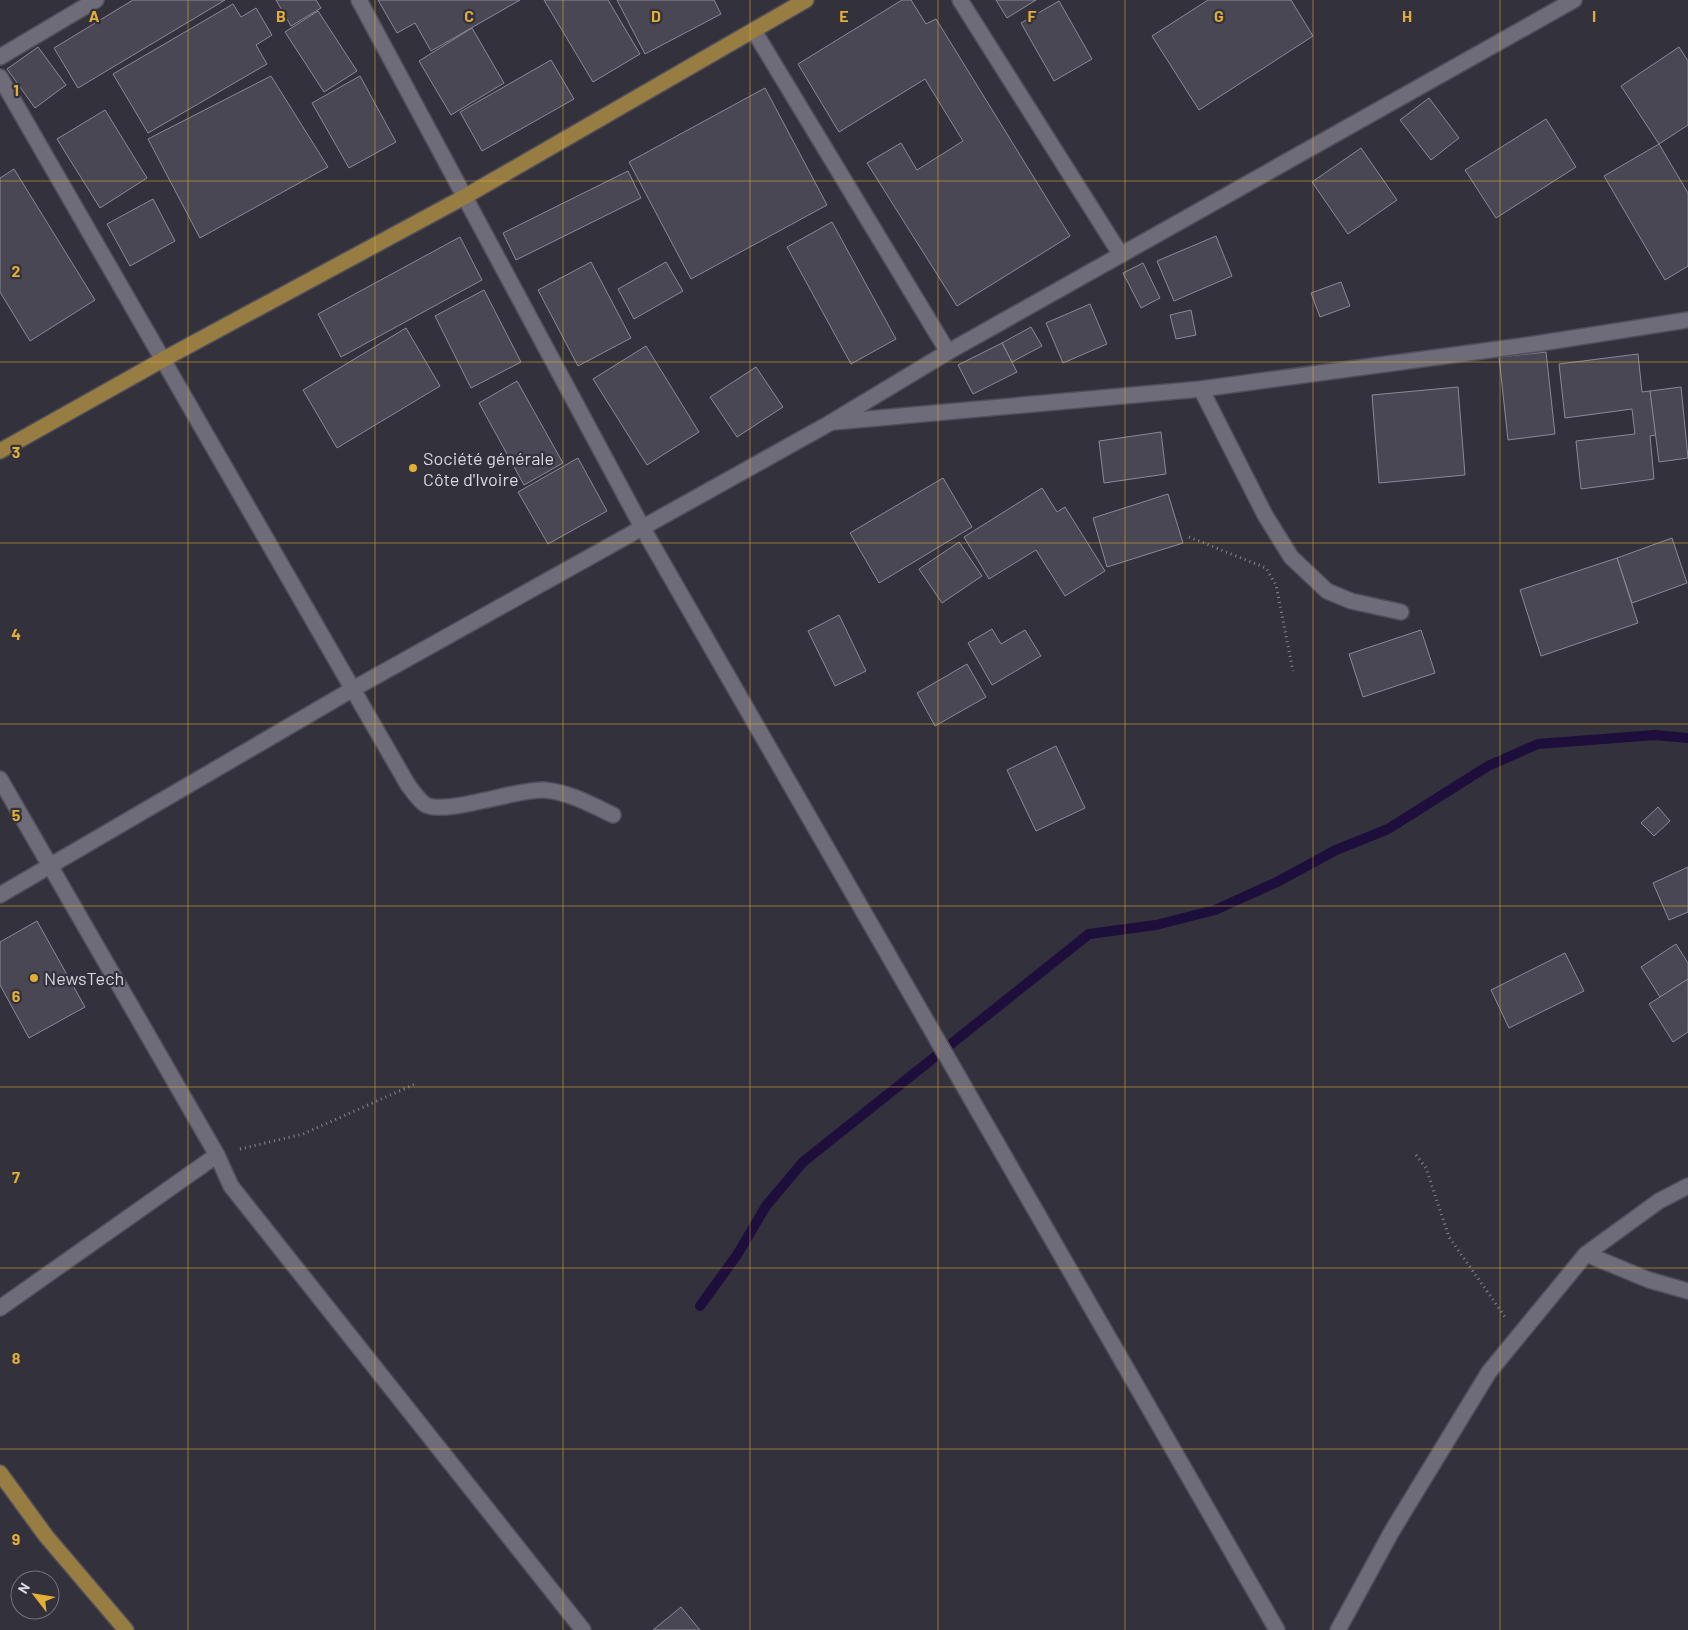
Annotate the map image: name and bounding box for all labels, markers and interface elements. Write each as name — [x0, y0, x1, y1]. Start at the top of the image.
text: A — [89, 6, 100, 25]
text: B — [276, 6, 286, 25]
text: C — [464, 6, 474, 25]
text: D — [651, 6, 661, 25]
text: E — [839, 6, 849, 25]
text: F — [1028, 6, 1037, 25]
text: G — [1214, 6, 1224, 25]
text: H — [1402, 6, 1412, 25]
text: I — [1592, 6, 1596, 25]
text: 1 — [13, 80, 19, 99]
text: 2 — [12, 261, 21, 280]
text: 3 — [12, 442, 20, 461]
place label: Société générale Côte d'Ivoire — [423, 447, 554, 490]
marker: Société générale Côte d'Ivoire — [407, 462, 419, 474]
text: 4 — [11, 624, 21, 643]
text: 5 — [12, 805, 21, 824]
place label: NewsTech — [44, 967, 124, 989]
marker: NewsTech — [28, 972, 40, 984]
text: 6 — [12, 986, 21, 1005]
text: 7 — [12, 1167, 20, 1186]
text: 8 — [12, 1348, 21, 1367]
text: 9 — [12, 1529, 20, 1548]
north arrow — [10, 1570, 60, 1620]
text: N — [14, 1580, 33, 1596]

